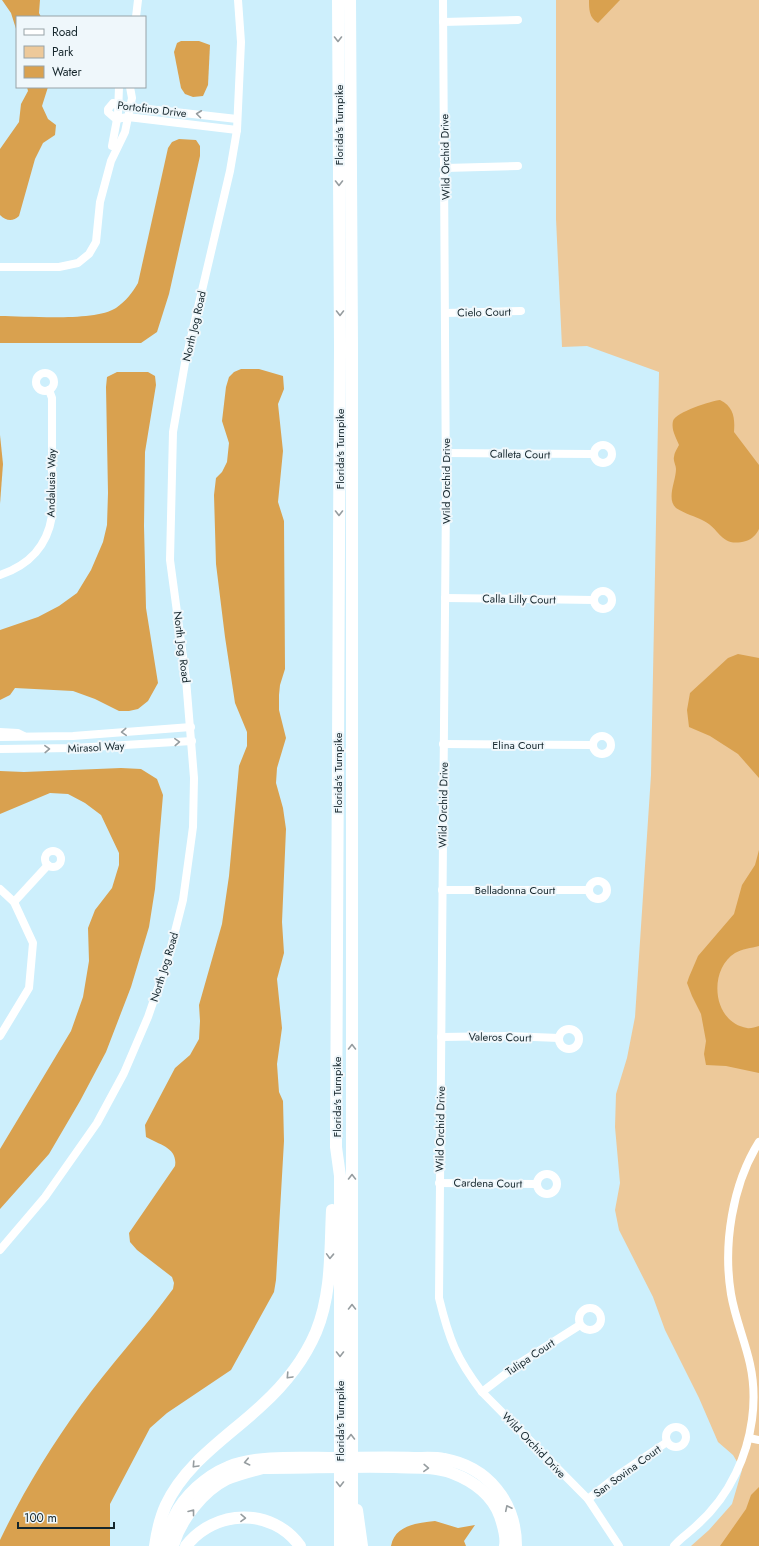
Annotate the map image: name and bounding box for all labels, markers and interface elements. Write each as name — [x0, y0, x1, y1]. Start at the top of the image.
legend — [16, 16, 146, 88]
text: Road — [52, 23, 78, 41]
one-way arrow — [334, 36, 342, 42]
text: Park — [52, 43, 74, 61]
text: Water — [52, 63, 83, 81]
street label: Florida's Turnpike — [331, 84, 347, 165]
street label: Portofino Drive — [116, 97, 188, 121]
one-way arrow — [196, 110, 202, 119]
street label: Wild Orchid Drive — [436, 114, 454, 200]
one-way arrow — [335, 180, 343, 186]
street label: North Jog Road — [178, 289, 210, 363]
street label: Cielo Court — [457, 304, 511, 320]
one-way arrow — [336, 310, 344, 316]
street label: Florida's Turnpike — [332, 408, 348, 489]
street label: Wild Orchid Drive — [438, 438, 454, 524]
street label: Calleta Court — [490, 445, 551, 463]
street label: Andalusia Way — [42, 448, 60, 517]
one-way arrow — [335, 510, 343, 516]
street label: Calla Lilly Court — [482, 590, 556, 608]
street label: North Jog Road — [170, 610, 194, 684]
one-way arrow — [121, 728, 127, 737]
street label: Florida's Turnpike — [330, 732, 346, 813]
street label: Elina Court — [492, 737, 544, 753]
street label: Mirasol Way — [67, 738, 125, 756]
one-way arrow — [174, 738, 180, 747]
one-way arrow — [44, 745, 50, 753]
street label: Wild Orchid Drive — [434, 762, 452, 848]
street label: Belladonna Court — [475, 882, 556, 898]
street label: North Jog Road — [146, 930, 182, 1004]
street label: Valeros Court — [468, 1028, 532, 1046]
one-way arrow — [348, 1044, 356, 1050]
street label: Florida's Turnpike — [329, 1056, 345, 1137]
street label: Wild Orchid Drive — [431, 1086, 449, 1172]
one-way arrow — [348, 1174, 356, 1180]
street label: Cardena Court — [454, 1174, 523, 1192]
one-way arrow — [326, 1253, 335, 1259]
one-way arrow — [348, 1304, 356, 1310]
street label: Tulipa Court — [502, 1335, 558, 1379]
one-way arrow — [336, 1351, 344, 1357]
one-way arrow — [286, 1371, 294, 1379]
street label: Florida's Turnpike — [332, 1380, 348, 1461]
street label: Wild Orchid Drive — [498, 1408, 570, 1482]
one-way arrow — [347, 1434, 355, 1440]
street label: San Sovina Court — [590, 1441, 664, 1501]
one-way arrow — [244, 1457, 250, 1465]
one-way arrow — [192, 1460, 200, 1468]
one-way arrow — [423, 1464, 429, 1473]
one-way arrow — [336, 1481, 344, 1487]
scale bar — [18, 1504, 114, 1530]
one-way arrow — [505, 1505, 513, 1513]
text: 100 m — [24, 1509, 57, 1527]
one-way arrow — [187, 1510, 194, 1517]
one-way arrow — [240, 1514, 246, 1522]

